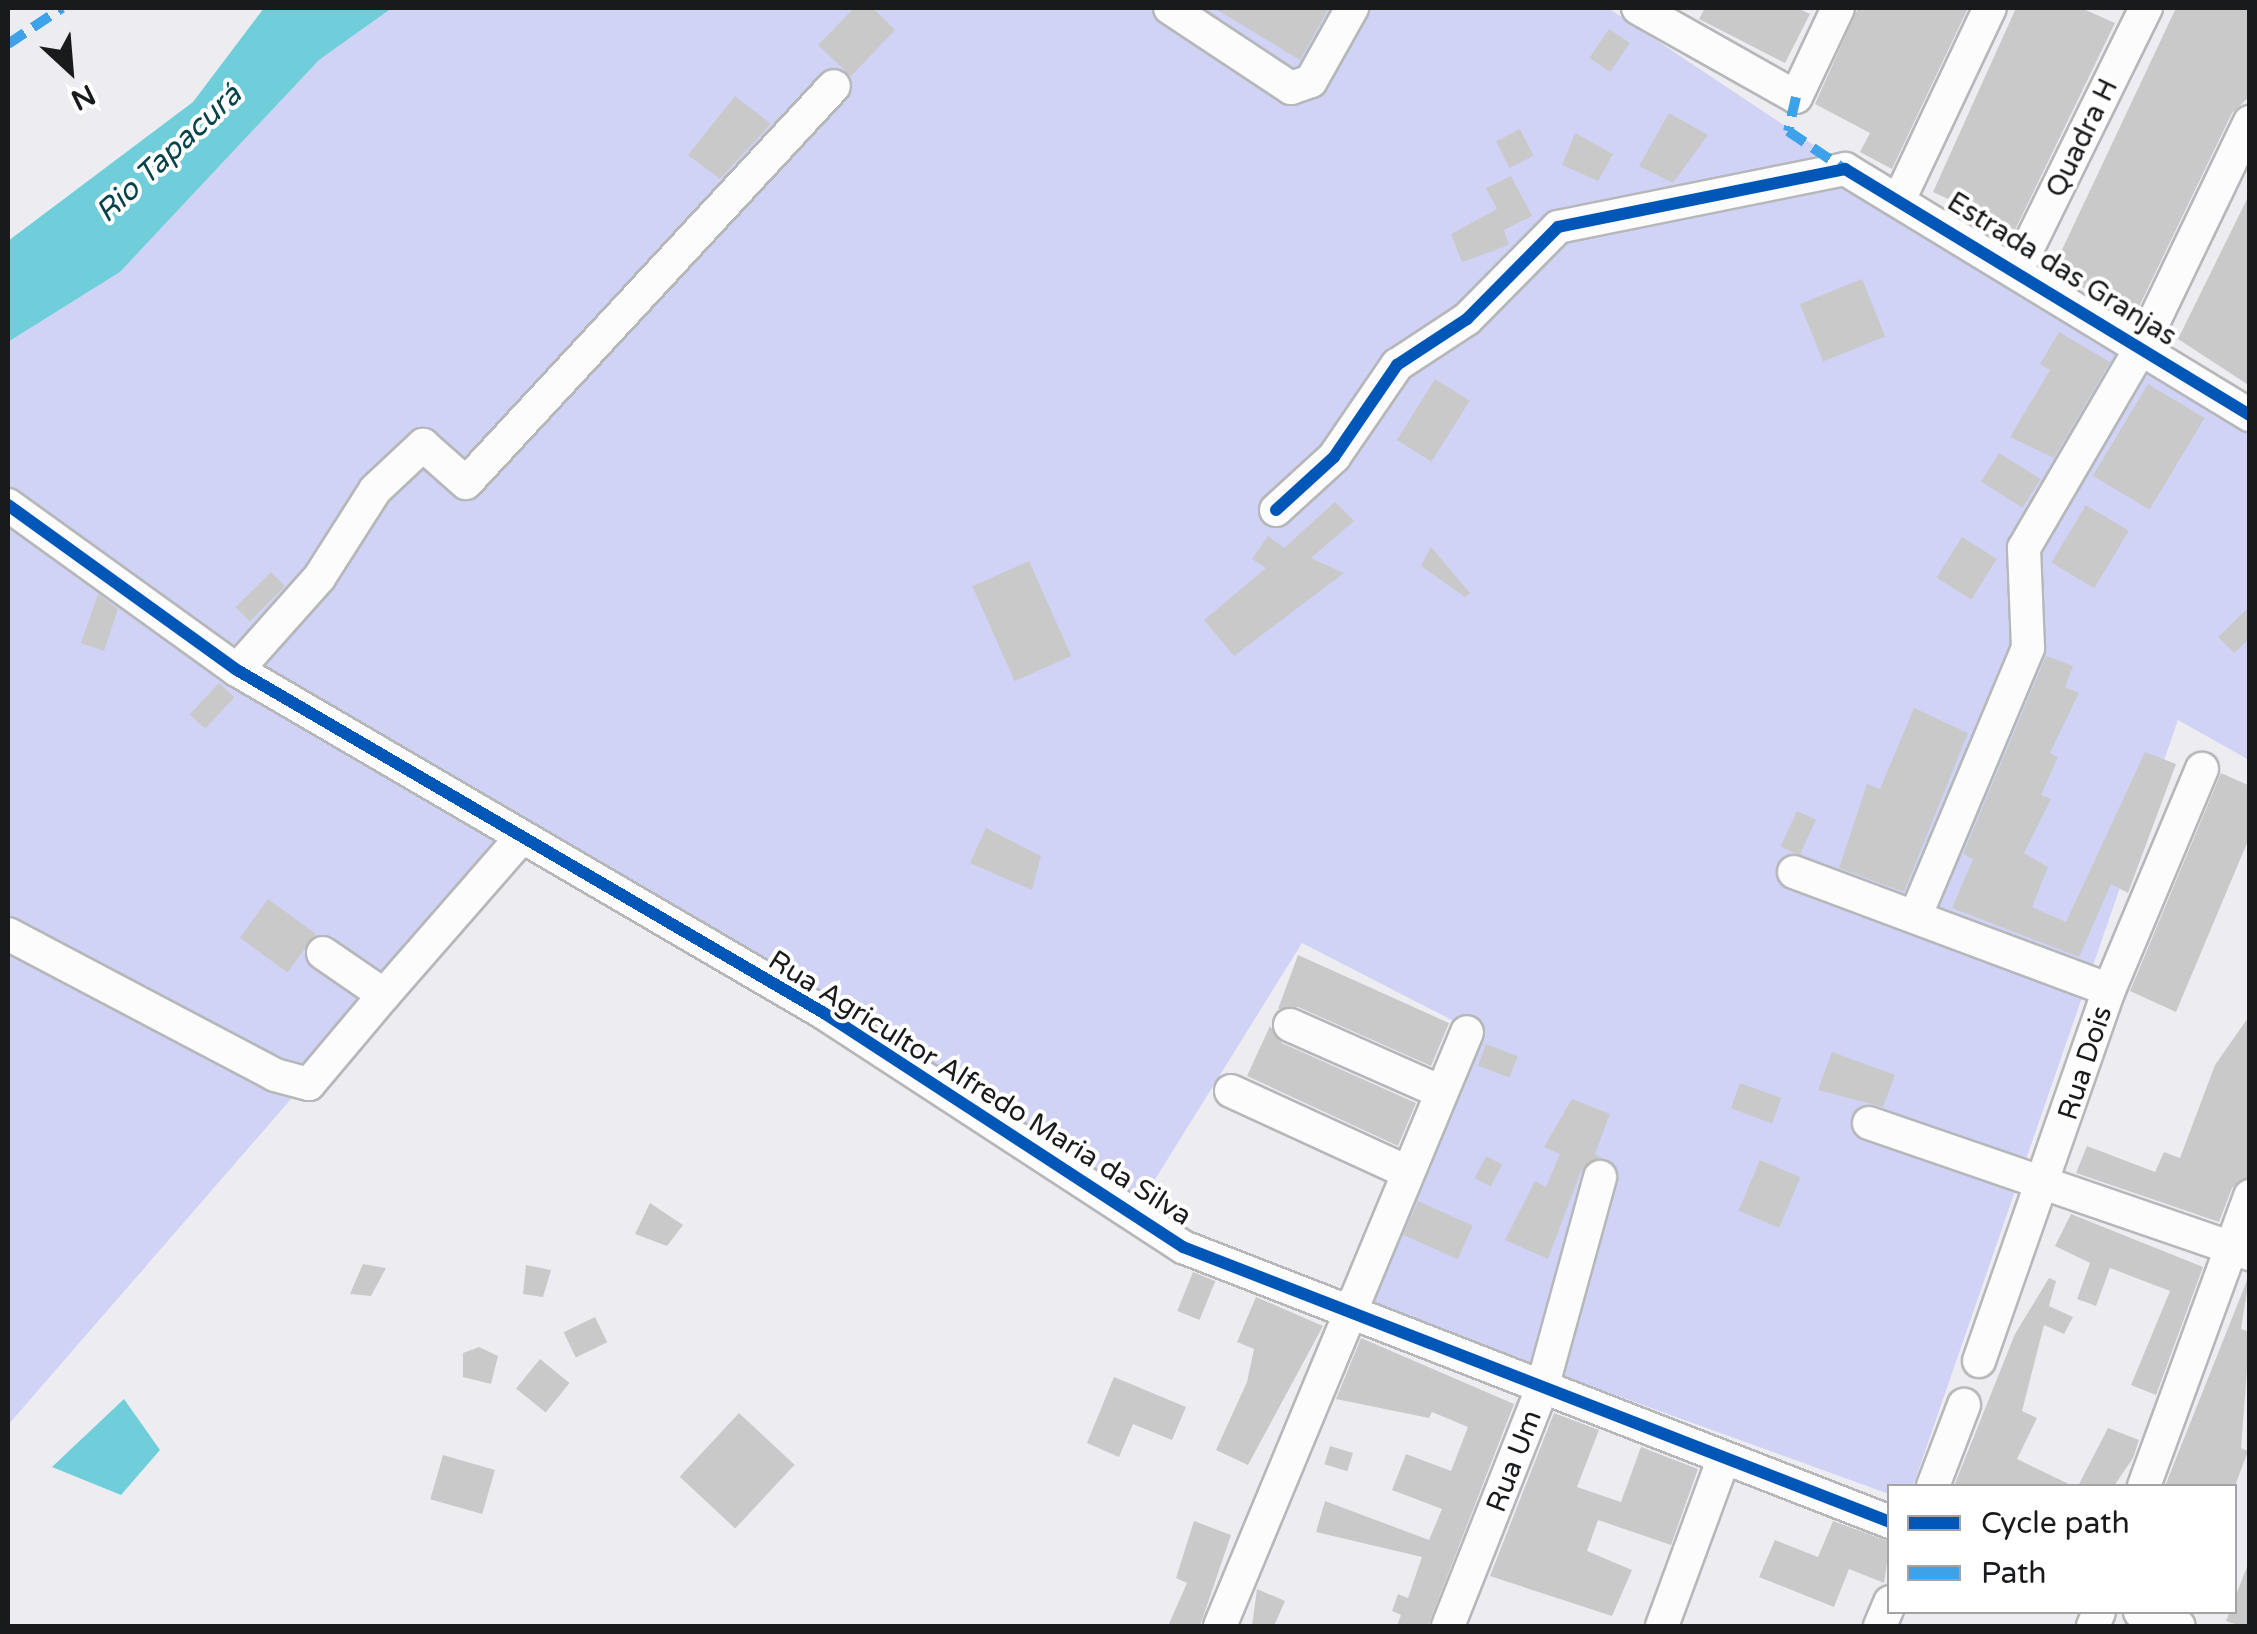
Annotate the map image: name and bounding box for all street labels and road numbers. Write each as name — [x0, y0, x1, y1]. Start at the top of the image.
street label: Quadra H — [2039, 73, 2125, 203]
street label: Estrada das Granjas — [1941, 185, 2183, 353]
street label: Rua Agricultor Alfredo Maria da Silva — [762, 943, 1198, 1233]
street label: Rua Dois — [2051, 1002, 2119, 1124]
street label: Rua Um — [1479, 1405, 1549, 1517]

